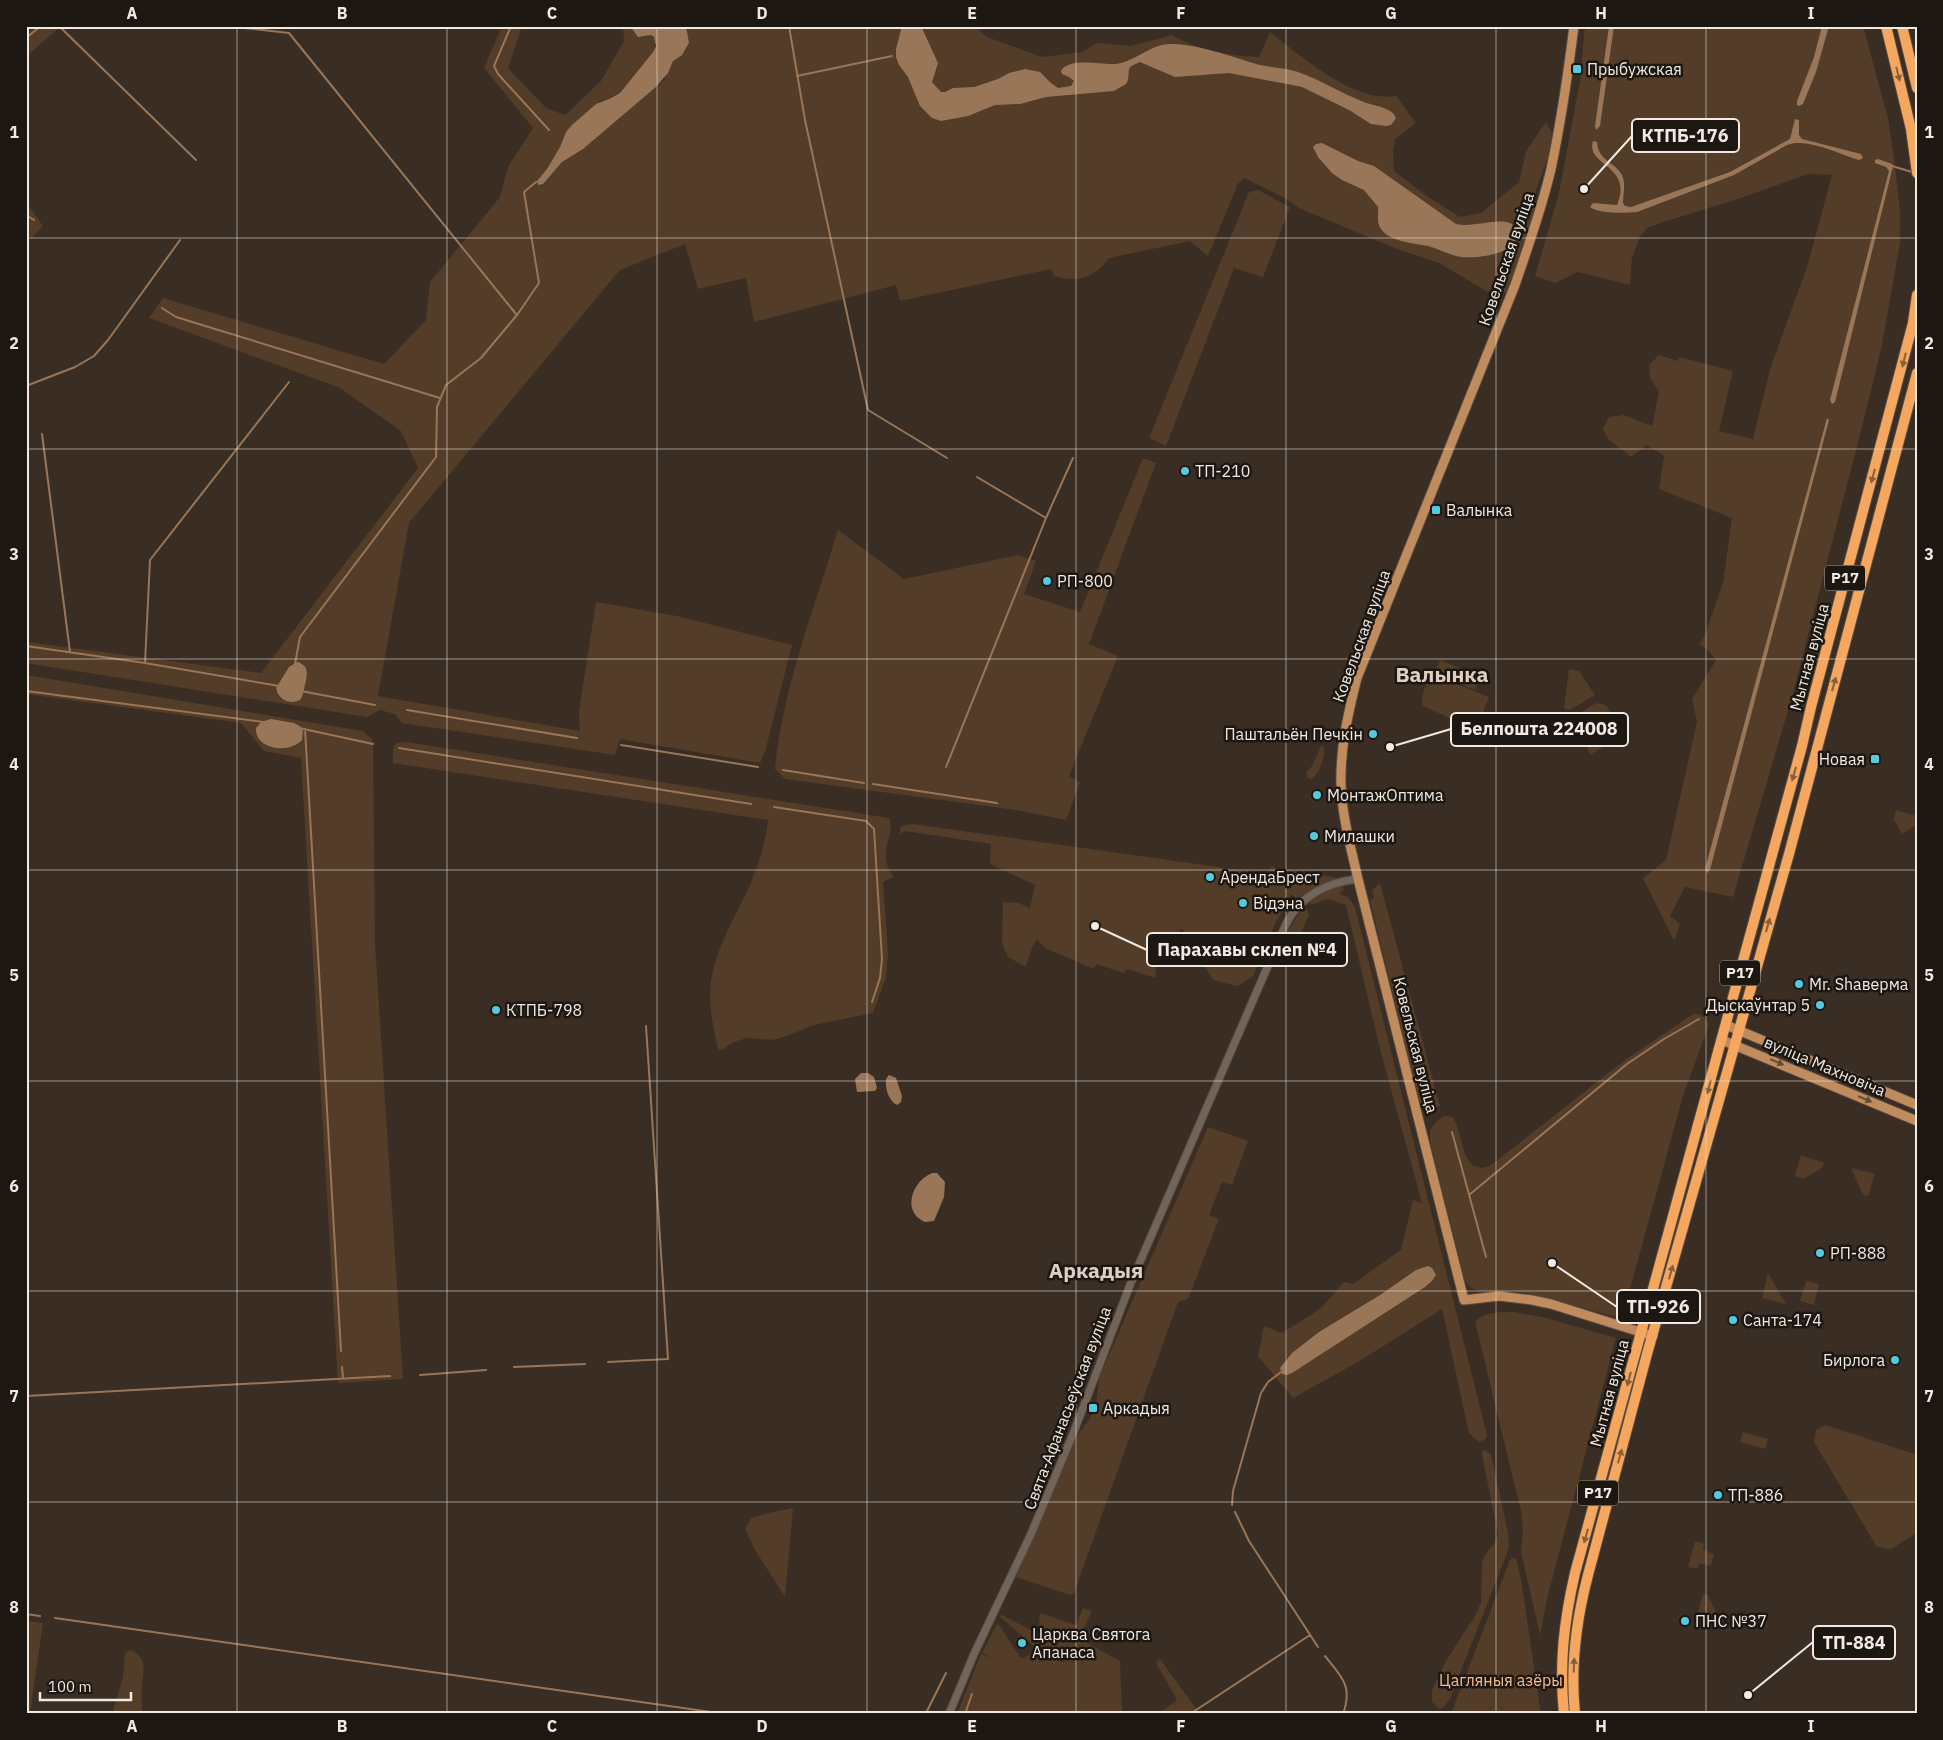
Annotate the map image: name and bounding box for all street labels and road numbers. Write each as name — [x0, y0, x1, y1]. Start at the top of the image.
street label: Ковельская вуліца — [1474, 189, 1538, 328]
road number: Р17 — [1825, 566, 1865, 590]
street label: Ковельская вуліца — [1328, 567, 1394, 705]
street label: Мытная вуліца — [1785, 601, 1833, 713]
road number: Р17 — [1720, 960, 1760, 986]
street label: Ковельская вуліца — [1389, 975, 1443, 1116]
street label: вуліца Махновіча — [1761, 1031, 1889, 1101]
street label: Свята-Афанасьеўская вуліца — [1019, 1303, 1115, 1512]
street label: Мытная вуліца — [1585, 1337, 1633, 1449]
road number: Р17 — [1578, 1480, 1618, 1506]

